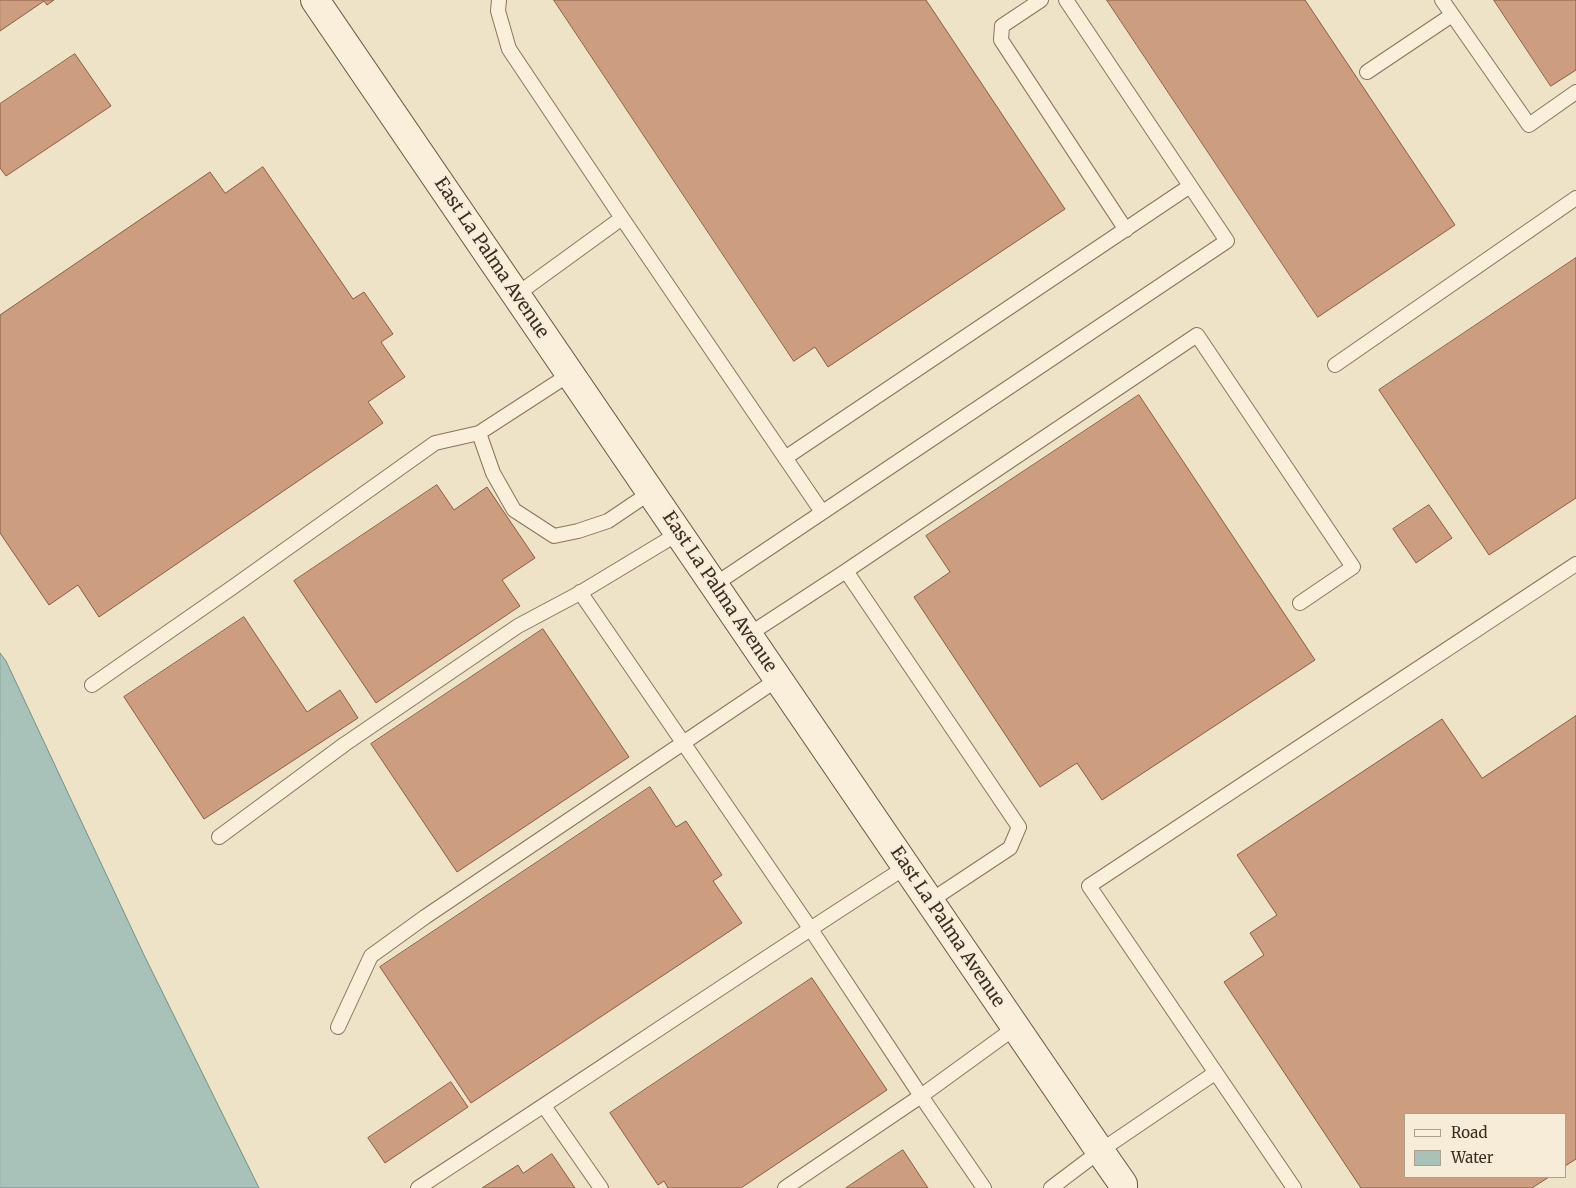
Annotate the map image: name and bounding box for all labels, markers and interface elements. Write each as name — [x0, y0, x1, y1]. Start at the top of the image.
street label: East La Palma Avenue — [429, 174, 553, 342]
street label: East La Palma Avenue — [657, 508, 781, 676]
street label: East La Palma Avenue — [885, 843, 1009, 1011]
legend — [1404, 1113, 1566, 1178]
text: Road — [1451, 1123, 1487, 1142]
text: Water — [1451, 1148, 1493, 1167]

